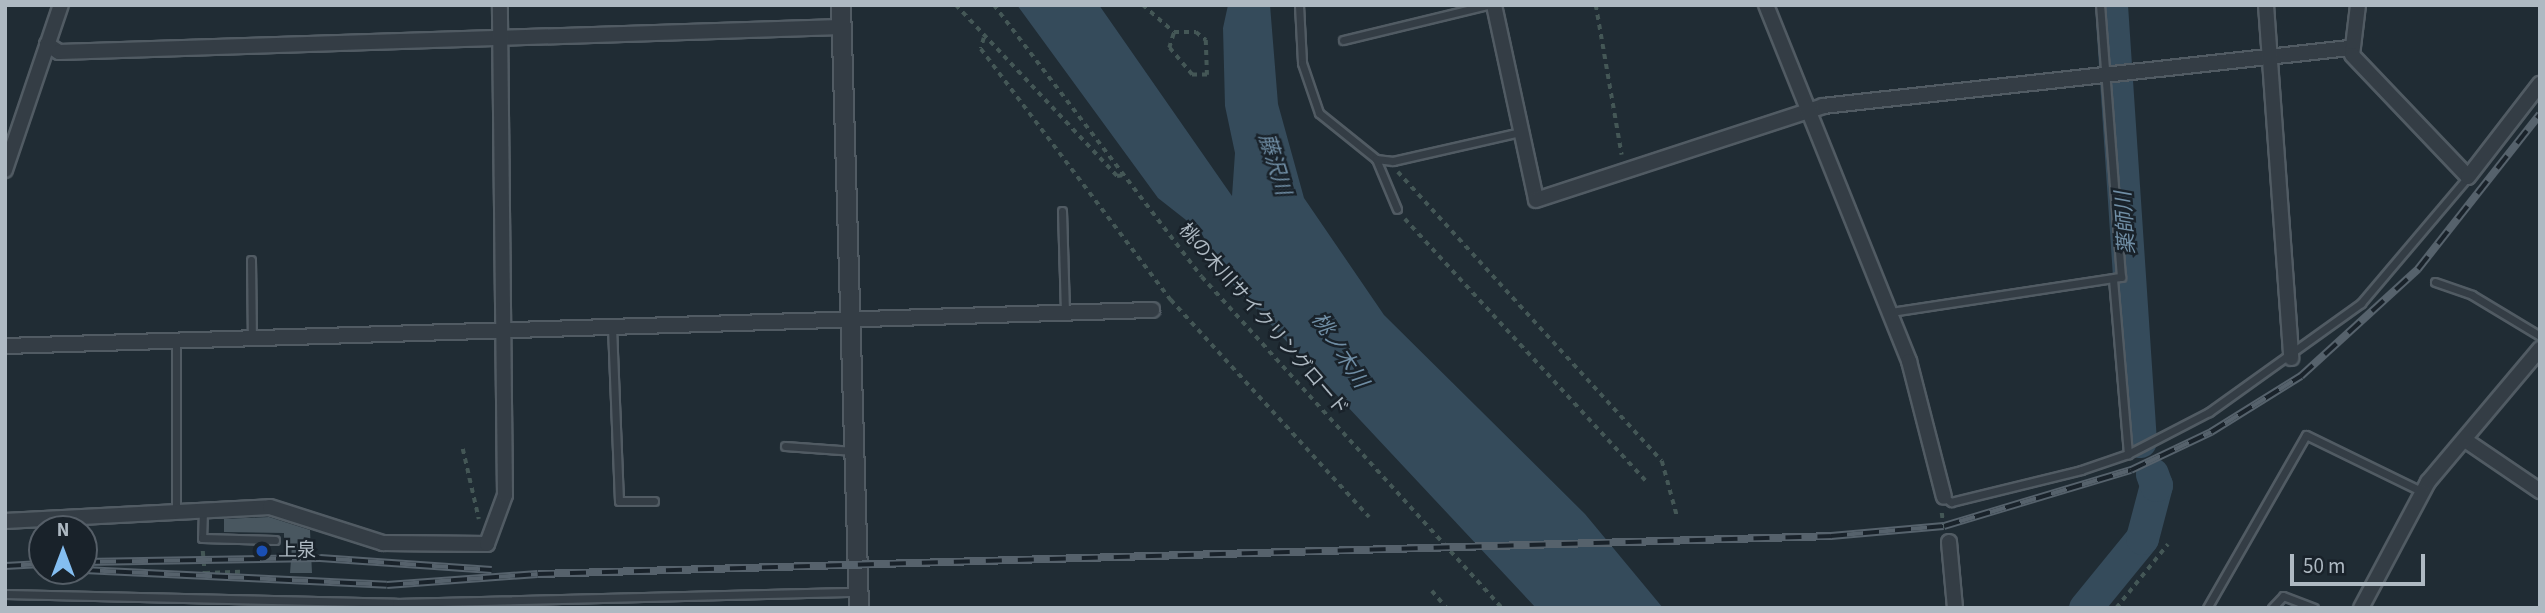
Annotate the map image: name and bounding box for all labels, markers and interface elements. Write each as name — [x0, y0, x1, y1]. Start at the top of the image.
water label: 藤沢川 — [1254, 130, 1296, 198]
water label: 薬師川 — [2110, 191, 2140, 255]
street label: 桃の木川サイクリングロード — [1173, 219, 1353, 421]
water label: 桃ノ木川 — [1307, 308, 1373, 392]
north arrow — [28, 515, 98, 585]
text: N — [57, 517, 69, 544]
place label: 上泉 — [278, 540, 316, 562]
scale bar — [2293, 540, 2428, 584]
marker: 上泉 — [252, 541, 272, 561]
text: 50 m — [2303, 551, 2345, 581]

